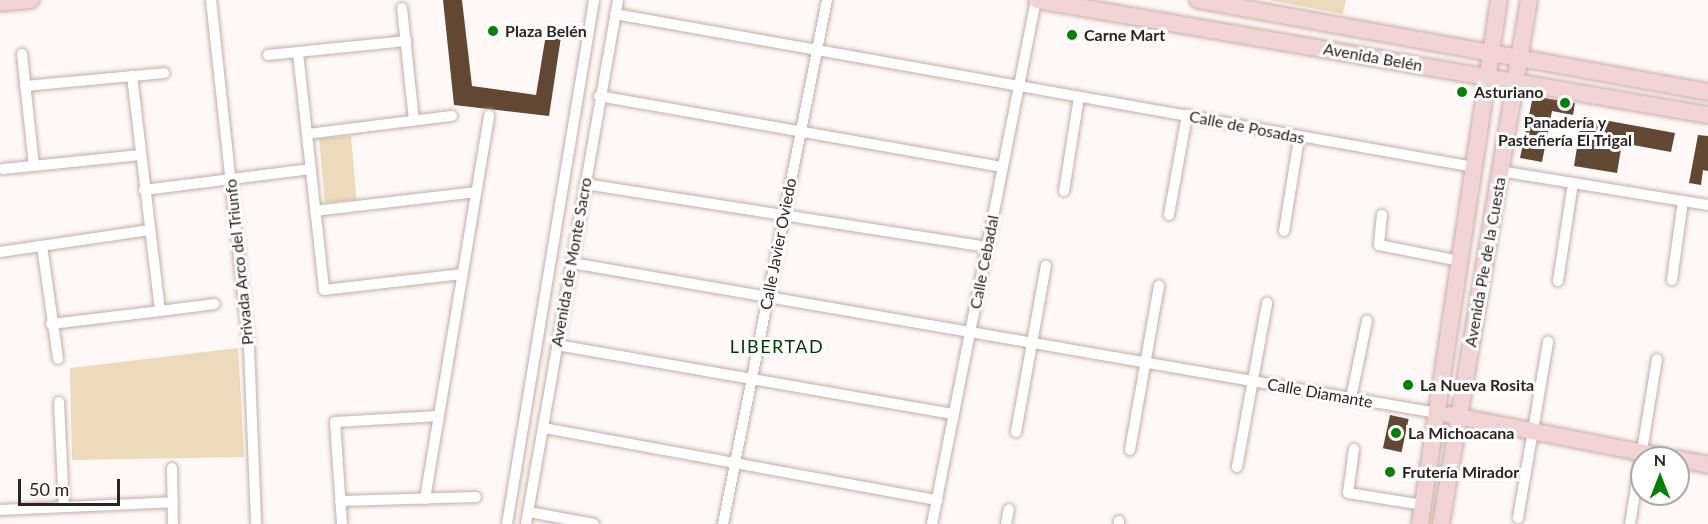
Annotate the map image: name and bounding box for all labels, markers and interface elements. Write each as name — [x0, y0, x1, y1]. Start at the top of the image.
place label: Plaza Belén — [505, 21, 587, 41]
marker: Plaza Belén — [486, 24, 500, 38]
place label: Carne Mart — [1084, 25, 1165, 45]
marker: Carne Mart — [1065, 28, 1079, 42]
street label: Avenida Belén — [1322, 39, 1424, 75]
place label: Asturiano — [1474, 82, 1543, 102]
marker: Asturiano — [1455, 85, 1469, 99]
marker: Panadería y Pasteñería El Trigal — [1558, 96, 1572, 110]
street label: Calle de Posadas — [1188, 106, 1306, 148]
place label: Panadería y Pasteñería El Trigal — [1498, 112, 1632, 150]
street label: Avenida de Monte Sacro — [547, 176, 595, 348]
street label: Calle Javier Oviedo — [756, 176, 800, 312]
street label: Avenida Pie de la Cuesta — [1461, 176, 1509, 348]
street label: Privada Arco del Triunfo — [221, 178, 257, 346]
street label: Calle Cebadal — [965, 213, 1003, 311]
district label: LIBERTAD — [730, 335, 824, 357]
street label: Calle Diamante — [1266, 374, 1374, 412]
place label: La Nueva Rosita — [1420, 375, 1534, 395]
marker: La Nueva Rosita — [1401, 378, 1415, 392]
place label: La Michoacana — [1408, 423, 1514, 443]
marker: La Michoacana — [1389, 426, 1403, 440]
north arrow — [1630, 446, 1690, 506]
text: N — [1654, 450, 1666, 469]
place label: Frutería Mirador — [1402, 462, 1519, 482]
marker: Frutería Mirador — [1383, 465, 1397, 479]
scale bar — [21, 467, 123, 505]
text: 50 m — [29, 478, 69, 500]

